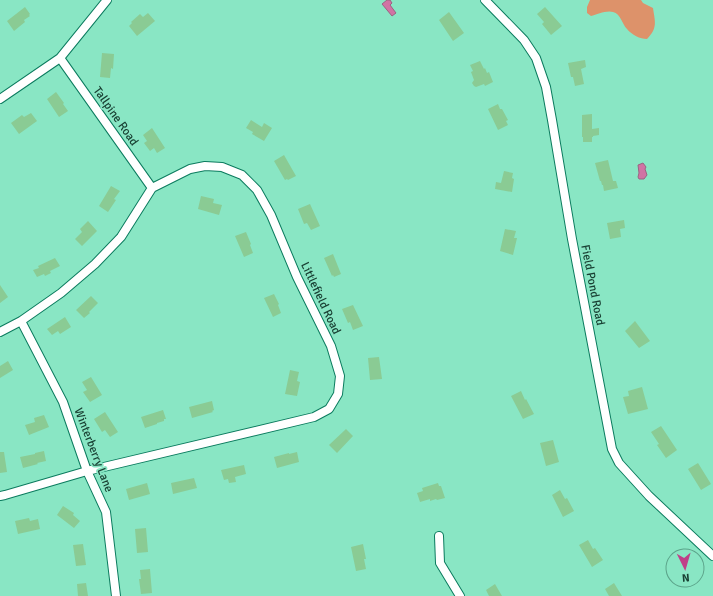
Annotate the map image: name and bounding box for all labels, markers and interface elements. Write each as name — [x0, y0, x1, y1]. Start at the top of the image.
street label: Tallpine Road — [90, 84, 141, 149]
street label: Field Pond Road — [577, 243, 608, 327]
street label: Littlefield Road — [297, 260, 344, 337]
street label: Winterberry Lane — [71, 406, 116, 494]
north arrow — [665, 548, 705, 588]
text: N — [681, 571, 690, 584]

